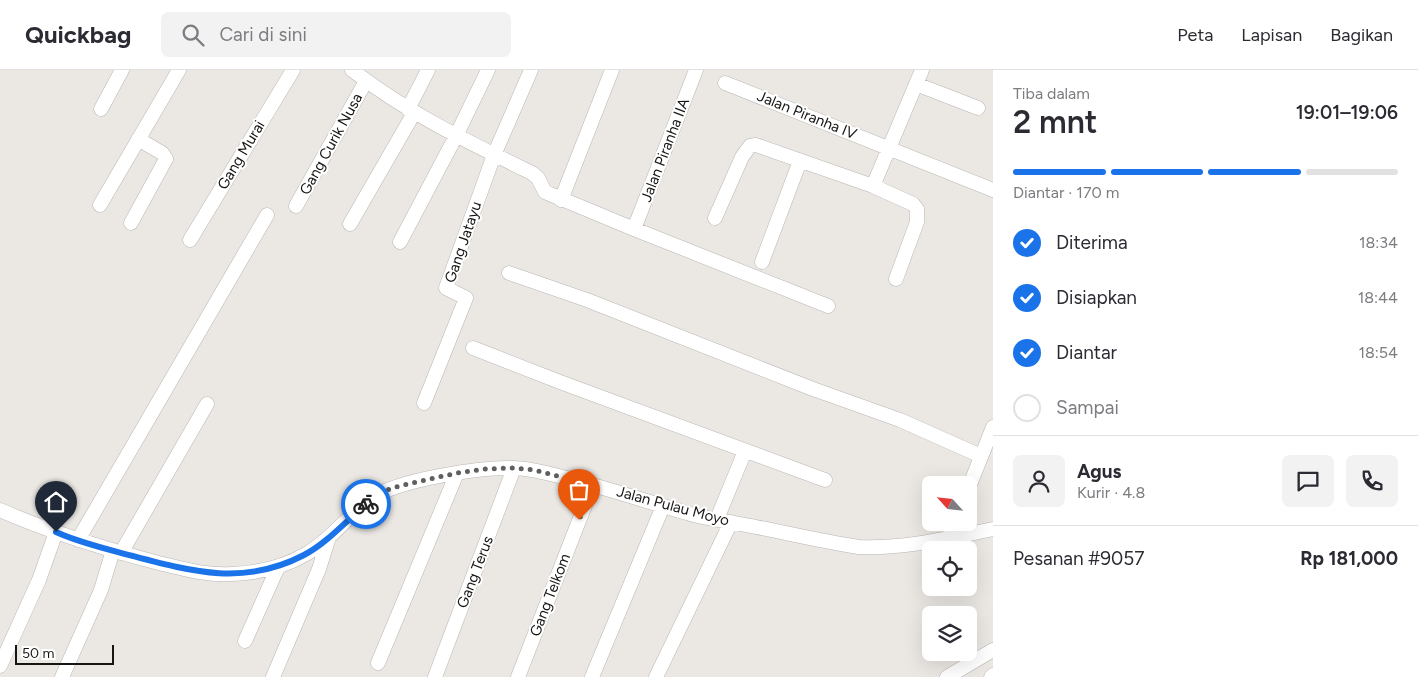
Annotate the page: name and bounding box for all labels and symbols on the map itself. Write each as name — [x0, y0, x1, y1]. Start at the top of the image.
street label: Jalan Piranha IV — [755, 87, 860, 143]
street label: Gang Curik Nusa — [296, 90, 366, 198]
street label: Jalan Piranha IIA — [637, 96, 693, 204]
street label: Gang Murai — [213, 117, 269, 193]
street label: Gang Jatayu — [441, 199, 485, 285]
pin — [558, 469, 600, 520]
north arrow — [922, 476, 978, 531]
courier — [341, 479, 391, 529]
pin — [35, 481, 77, 532]
street label: Jalan Pulau Moyo — [615, 482, 732, 530]
street label: Gang Terus — [453, 533, 497, 611]
street label: Gang Telkom — [526, 551, 574, 639]
scale bar — [15, 642, 114, 665]

